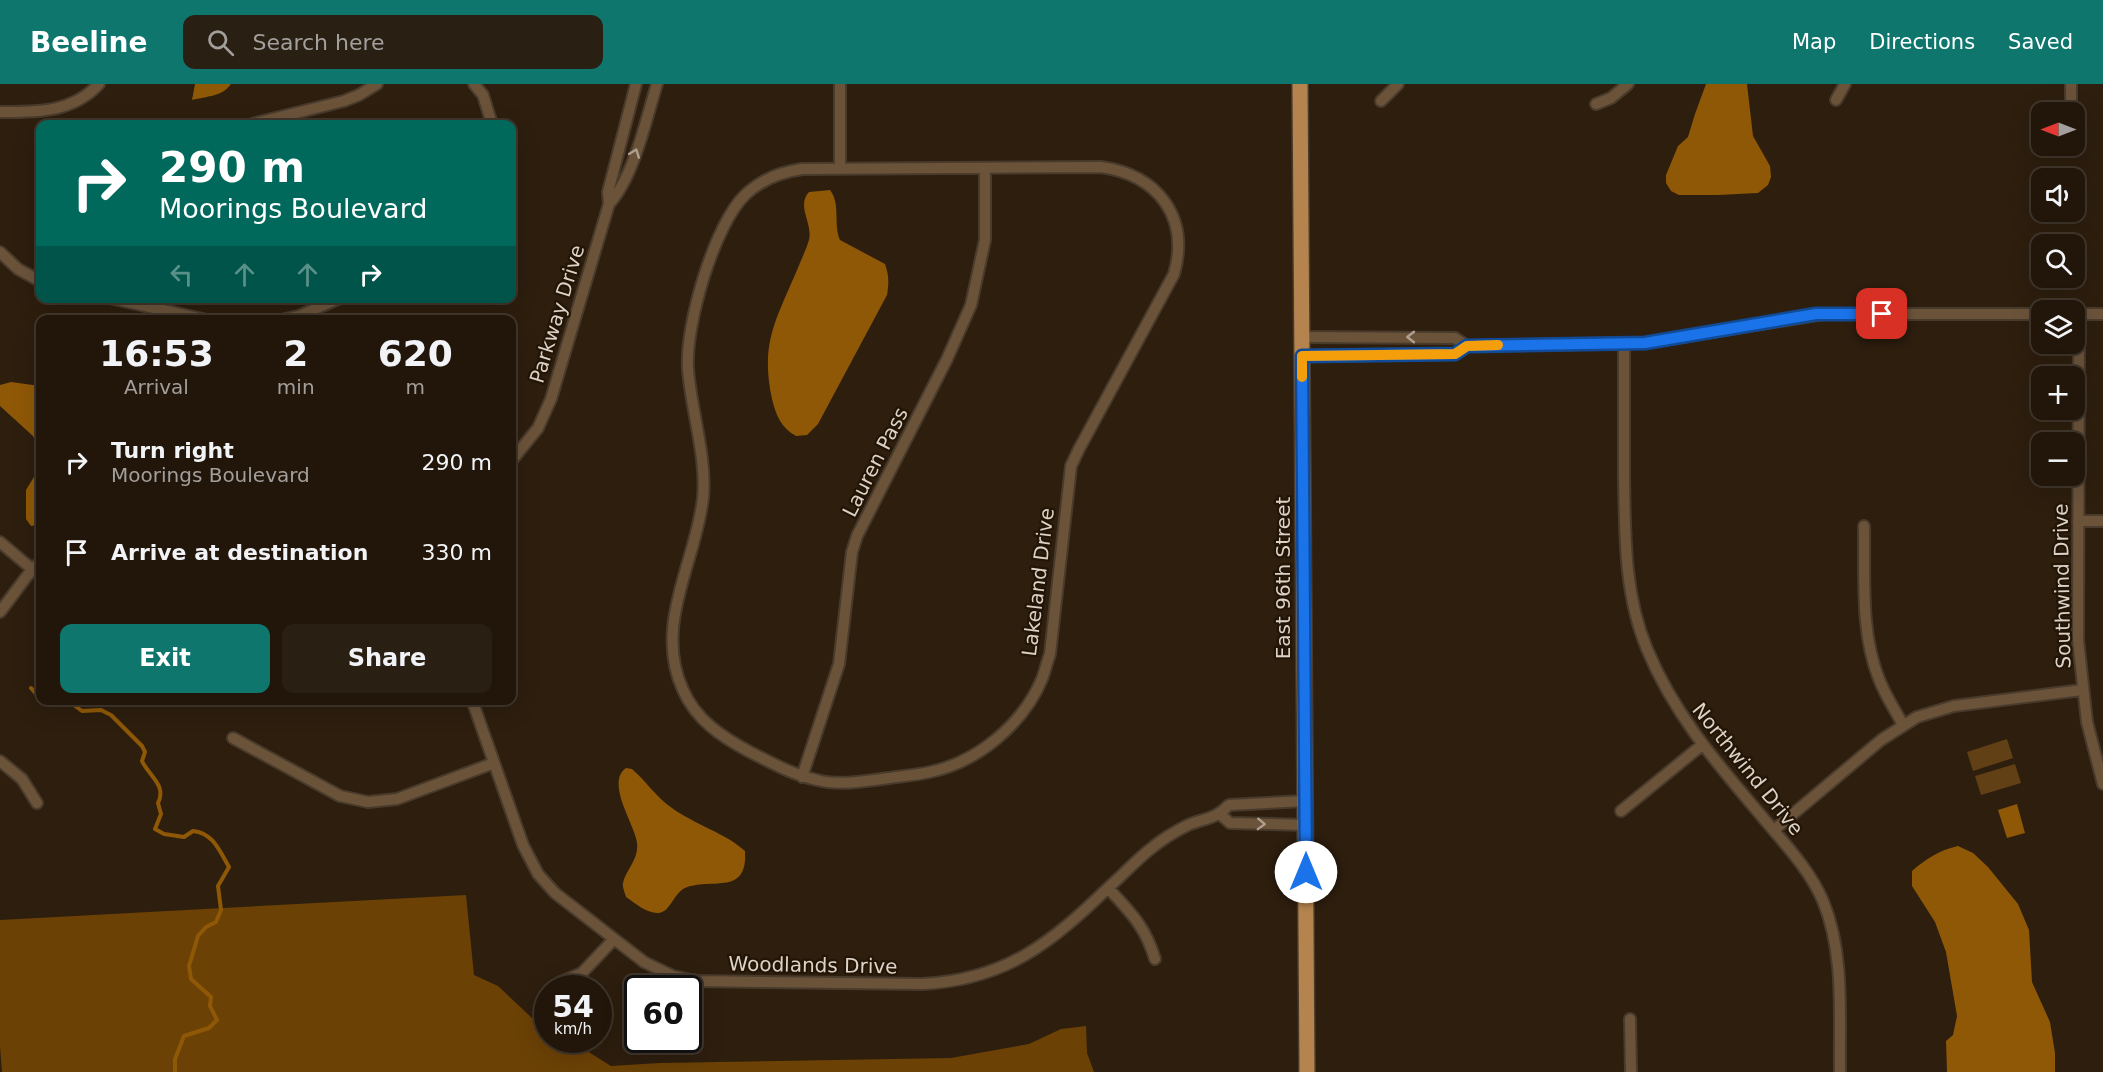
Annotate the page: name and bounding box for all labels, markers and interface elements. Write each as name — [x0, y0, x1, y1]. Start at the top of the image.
search box — [183, 15, 603, 69]
text: Beeline — [30, 26, 147, 59]
icon: search — [204, 26, 237, 59]
text: Search here — [252, 30, 385, 55]
text: Map — [1792, 30, 1836, 54]
text: Directions — [1869, 30, 1975, 54]
text: Saved — [2008, 30, 2073, 54]
north arrow — [2031, 102, 2085, 156]
map controls — [2031, 102, 2085, 486]
text: 290 m — [159, 143, 305, 192]
icon: right — [60, 144, 138, 222]
one-way arrow — [628, 148, 640, 159]
button: sound — [2031, 168, 2085, 222]
text: Moorings Boulevard — [159, 193, 427, 224]
button: search — [2031, 234, 2085, 288]
street label: Parkway Drive — [525, 242, 589, 386]
icon: left — [165, 258, 198, 291]
icon: ahead — [228, 258, 261, 291]
icon: ahead — [291, 258, 324, 291]
icon: right — [354, 258, 387, 291]
pin — [1856, 288, 1907, 339]
icon: arrive — [1865, 297, 1898, 330]
button: layers — [2031, 300, 2085, 354]
one-way arrow — [1406, 331, 1415, 344]
text: 16:53 — [99, 333, 214, 374]
text: 2 — [283, 333, 308, 374]
text: 620 — [378, 333, 453, 374]
button: + — [2031, 366, 2085, 420]
text: Arrival — [124, 375, 189, 399]
text: min — [277, 375, 315, 399]
text: m — [406, 375, 425, 399]
street label: Lauren Pass — [837, 403, 913, 521]
button: − — [2031, 432, 2085, 486]
text: Turn right — [111, 438, 234, 463]
icon: right — [60, 446, 93, 479]
text: 290 m — [422, 450, 492, 475]
text: Moorings Boulevard — [111, 463, 310, 487]
street label: East 96th Street — [1271, 497, 1295, 659]
street label: Southwind Drive — [2049, 503, 2075, 669]
street label: Lakeland Drive — [1017, 506, 1059, 658]
icon: arrive — [60, 536, 93, 569]
text: Arrive at destination — [111, 540, 368, 565]
text: 330 m — [422, 540, 492, 565]
button: Exit — [60, 624, 270, 693]
button: Share — [282, 624, 492, 693]
street label: Northwind Drive — [1687, 698, 1809, 840]
one-way arrow — [1257, 818, 1266, 831]
position arrow — [1274, 840, 1338, 904]
street label: Woodlands Drive — [728, 952, 898, 978]
speed limit sign: 60 — [624, 975, 702, 1053]
text: 54 — [552, 989, 594, 1024]
text: km/h — [554, 1020, 592, 1038]

